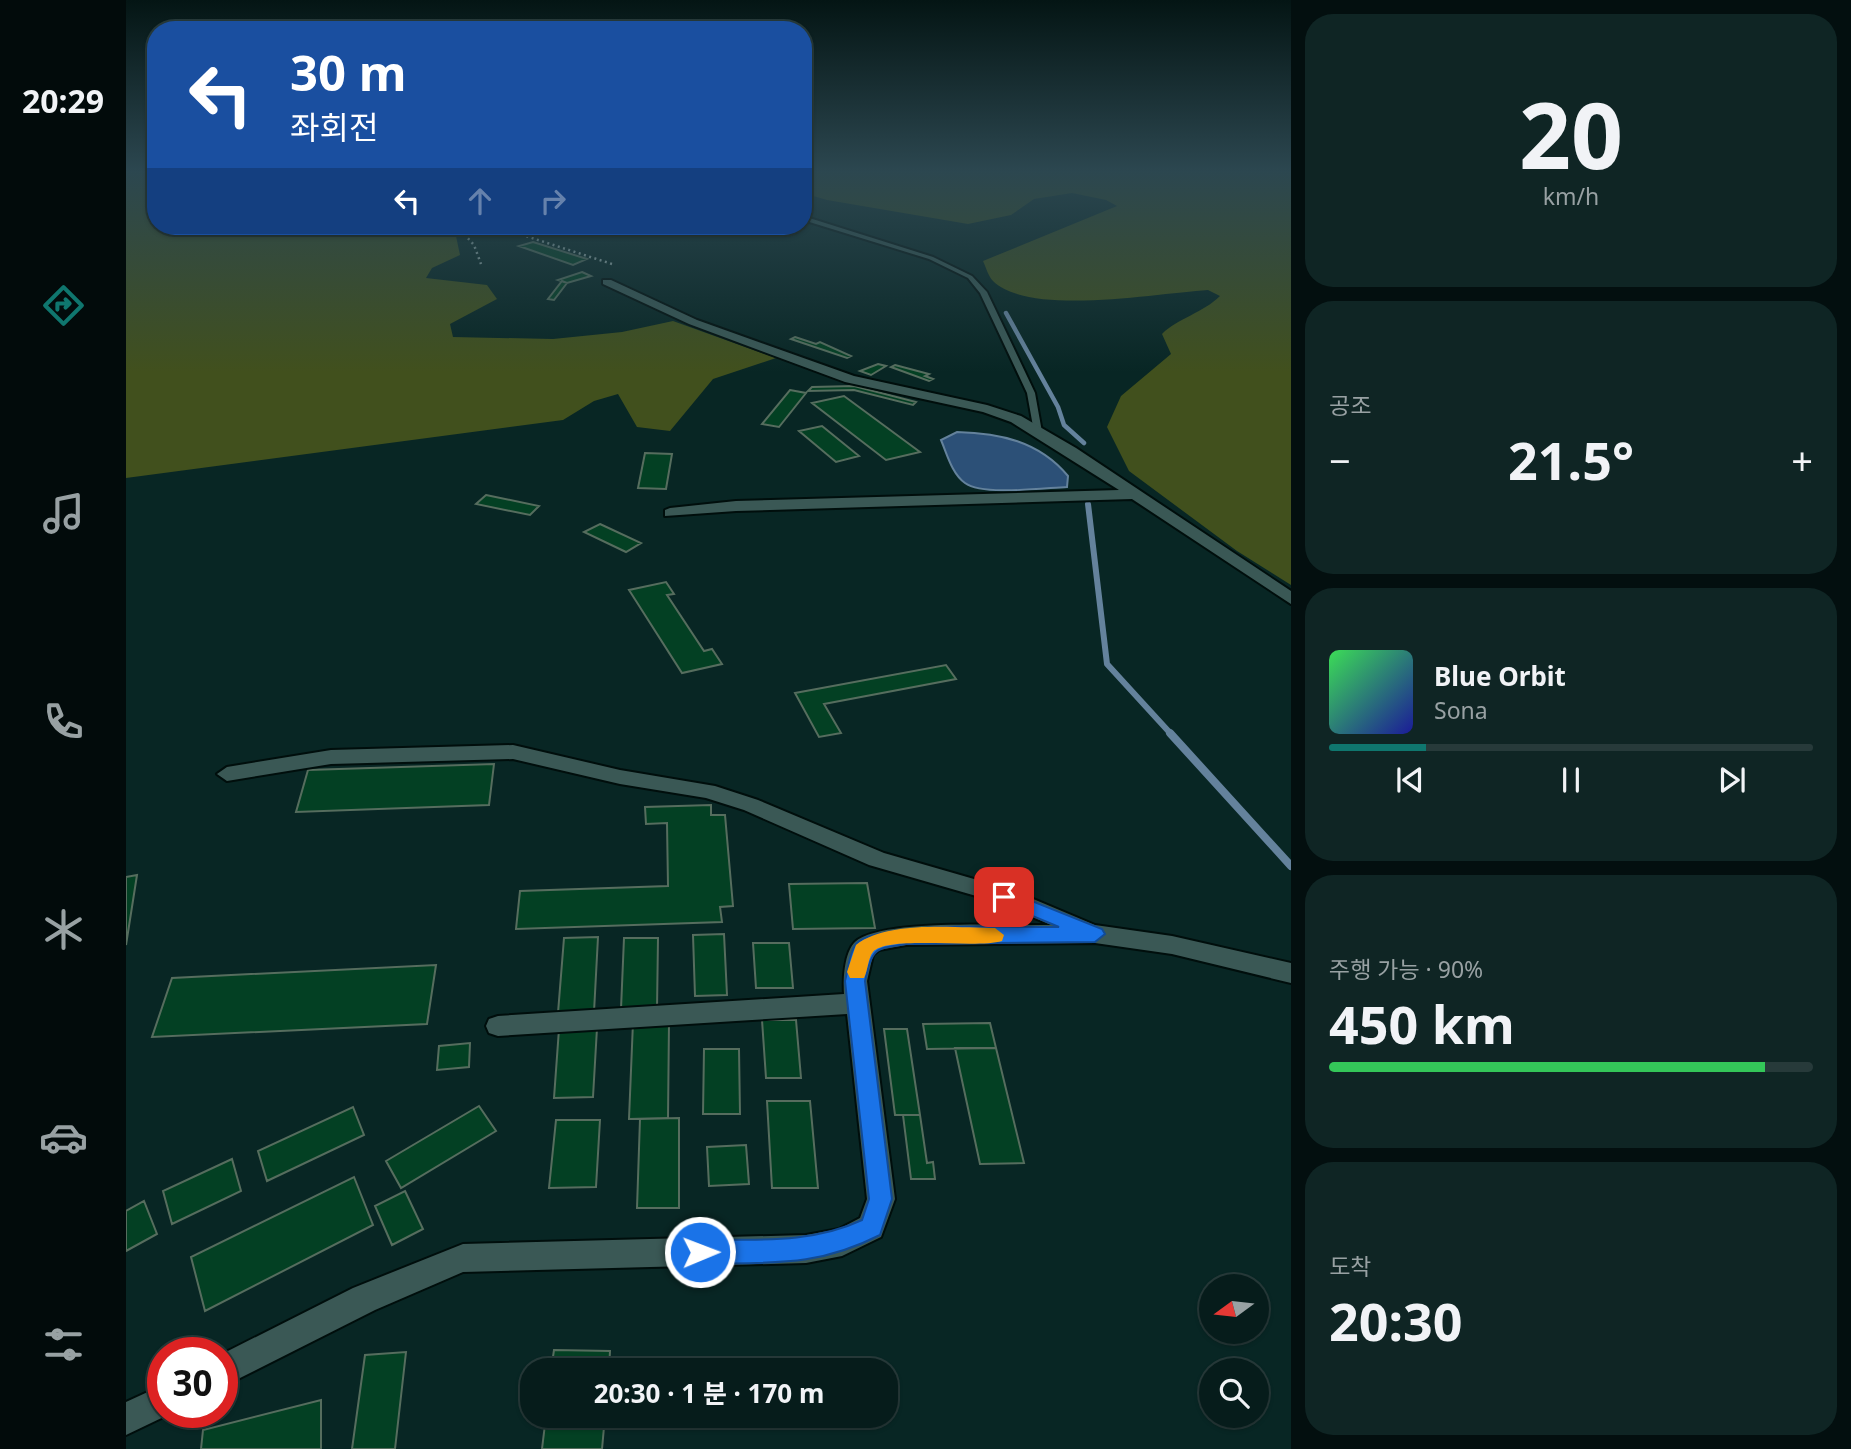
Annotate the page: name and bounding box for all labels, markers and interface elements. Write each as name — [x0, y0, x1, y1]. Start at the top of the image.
text: 30 m — [290, 39, 407, 105]
icon: left — [175, 49, 266, 140]
text: 20 — [1519, 72, 1623, 196]
text: 20:29 — [22, 79, 104, 122]
text: 좌회전 — [290, 105, 378, 148]
text: km/h — [1543, 180, 1599, 212]
icon: left — [388, 182, 426, 220]
icon: ahead — [461, 182, 499, 220]
icon: right — [534, 182, 572, 220]
icon: directions — [39, 281, 88, 330]
text: 공조 — [1329, 389, 1371, 421]
text: 21.5° — [1508, 424, 1634, 495]
text: − — [1329, 434, 1351, 486]
text: + — [1791, 434, 1813, 486]
icon: music — [39, 489, 88, 538]
text: Blue Orbit — [1434, 658, 1566, 694]
text: Sona — [1434, 694, 1488, 726]
icon: phone — [39, 697, 88, 746]
icon: previous — [1391, 761, 1429, 799]
icon: pause — [1552, 761, 1590, 799]
icon: next — [1713, 761, 1751, 799]
pin — [974, 867, 1034, 927]
icon: arrive — [985, 878, 1023, 916]
icon: climate — [39, 905, 88, 954]
text: 주행 가능 · 90% — [1329, 953, 1483, 985]
text: 450 km — [1329, 988, 1515, 1059]
icon: car — [39, 1113, 88, 1162]
position arrow — [663, 1215, 737, 1289]
text: 도착 — [1329, 1250, 1371, 1282]
north arrow — [1199, 1274, 1269, 1344]
map controls — [1199, 1274, 1269, 1428]
text: 20:30 — [1329, 1285, 1463, 1356]
icon: filters — [39, 1320, 88, 1369]
speed limit sign: 30 — [147, 1337, 238, 1428]
button: search — [1199, 1358, 1269, 1428]
text: 20:30 · 1 분 · 170 m — [594, 1375, 824, 1411]

